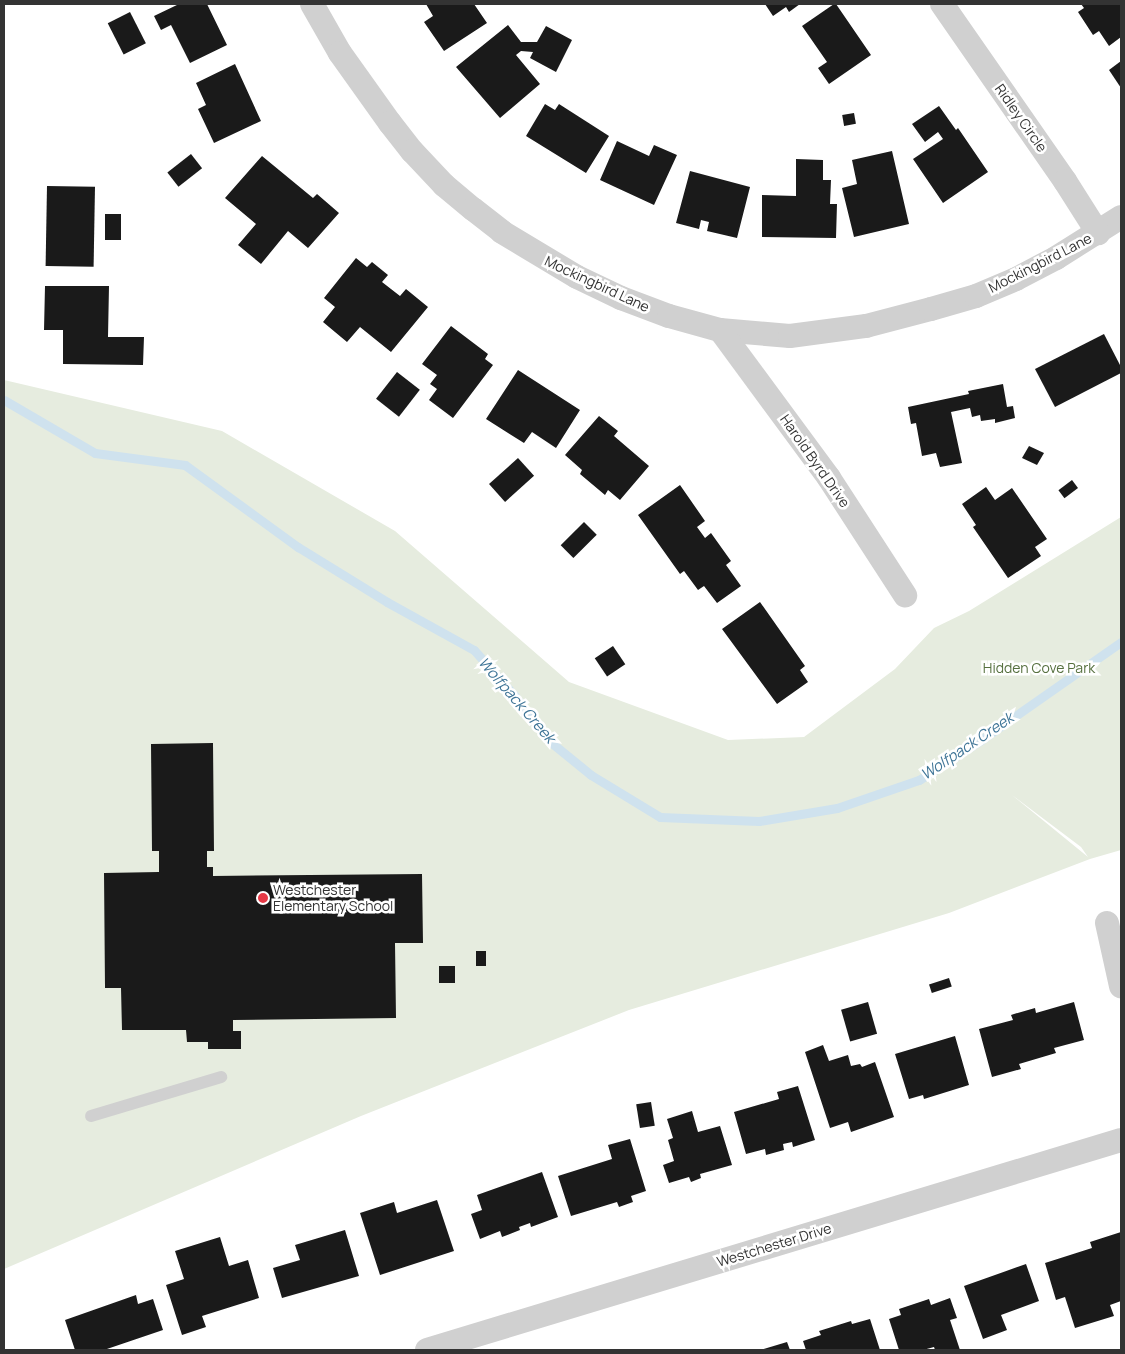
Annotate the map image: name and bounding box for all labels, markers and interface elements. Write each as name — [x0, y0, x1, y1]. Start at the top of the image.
street label: Ridley Circle — [991, 81, 1051, 155]
street label: Mockingbird Lane — [986, 230, 1094, 296]
street label: Mockingbird Lane — [542, 252, 652, 316]
street label: Harold Byrd Drive — [777, 411, 853, 511]
water label: Wolfpack Creek — [475, 653, 559, 747]
park label: Hidden Cove Park — [983, 660, 1095, 676]
water label: Wolfpack Creek — [917, 708, 1017, 784]
place label: Westchester Elementary School — [273, 882, 393, 914]
marker: Westchester Elementary School — [257, 892, 269, 904]
street label: Westchester Drive — [715, 1220, 833, 1270]

